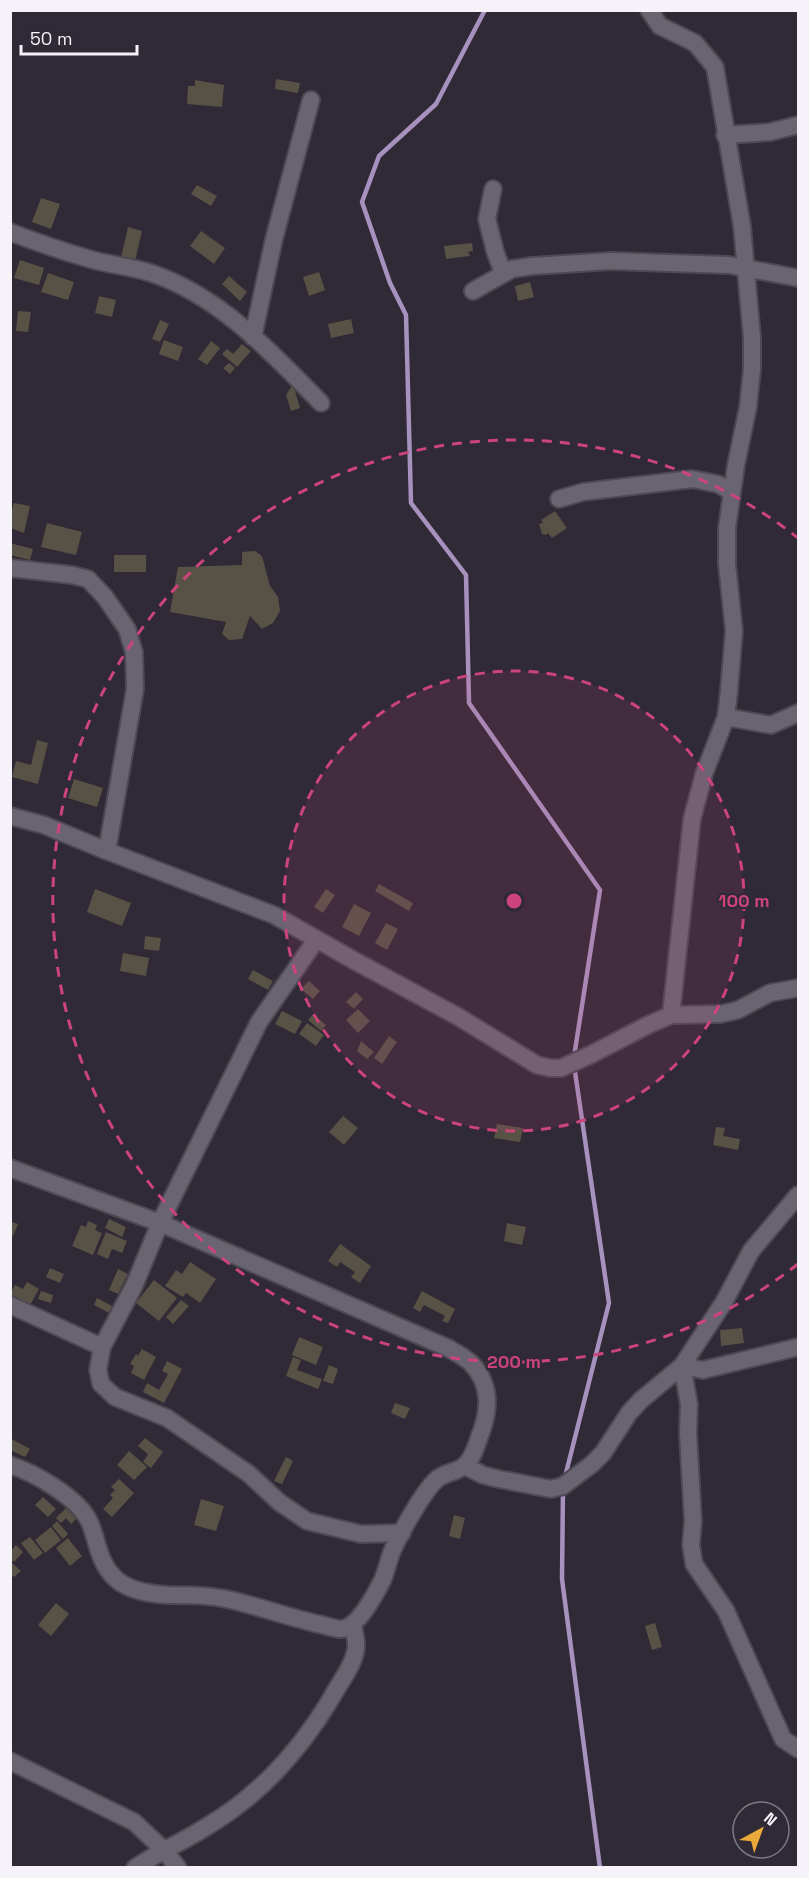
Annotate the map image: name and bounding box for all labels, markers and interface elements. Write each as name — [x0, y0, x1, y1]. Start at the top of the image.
scale bar — [21, 18, 136, 56]
text: 50 m — [30, 27, 72, 50]
text: 100 m — [718, 889, 770, 912]
centre of rings — [504, 891, 524, 911]
text: 200 m — [487, 1350, 541, 1373]
north arrow — [731, 1800, 791, 1860]
text: N — [760, 1808, 781, 1831]

